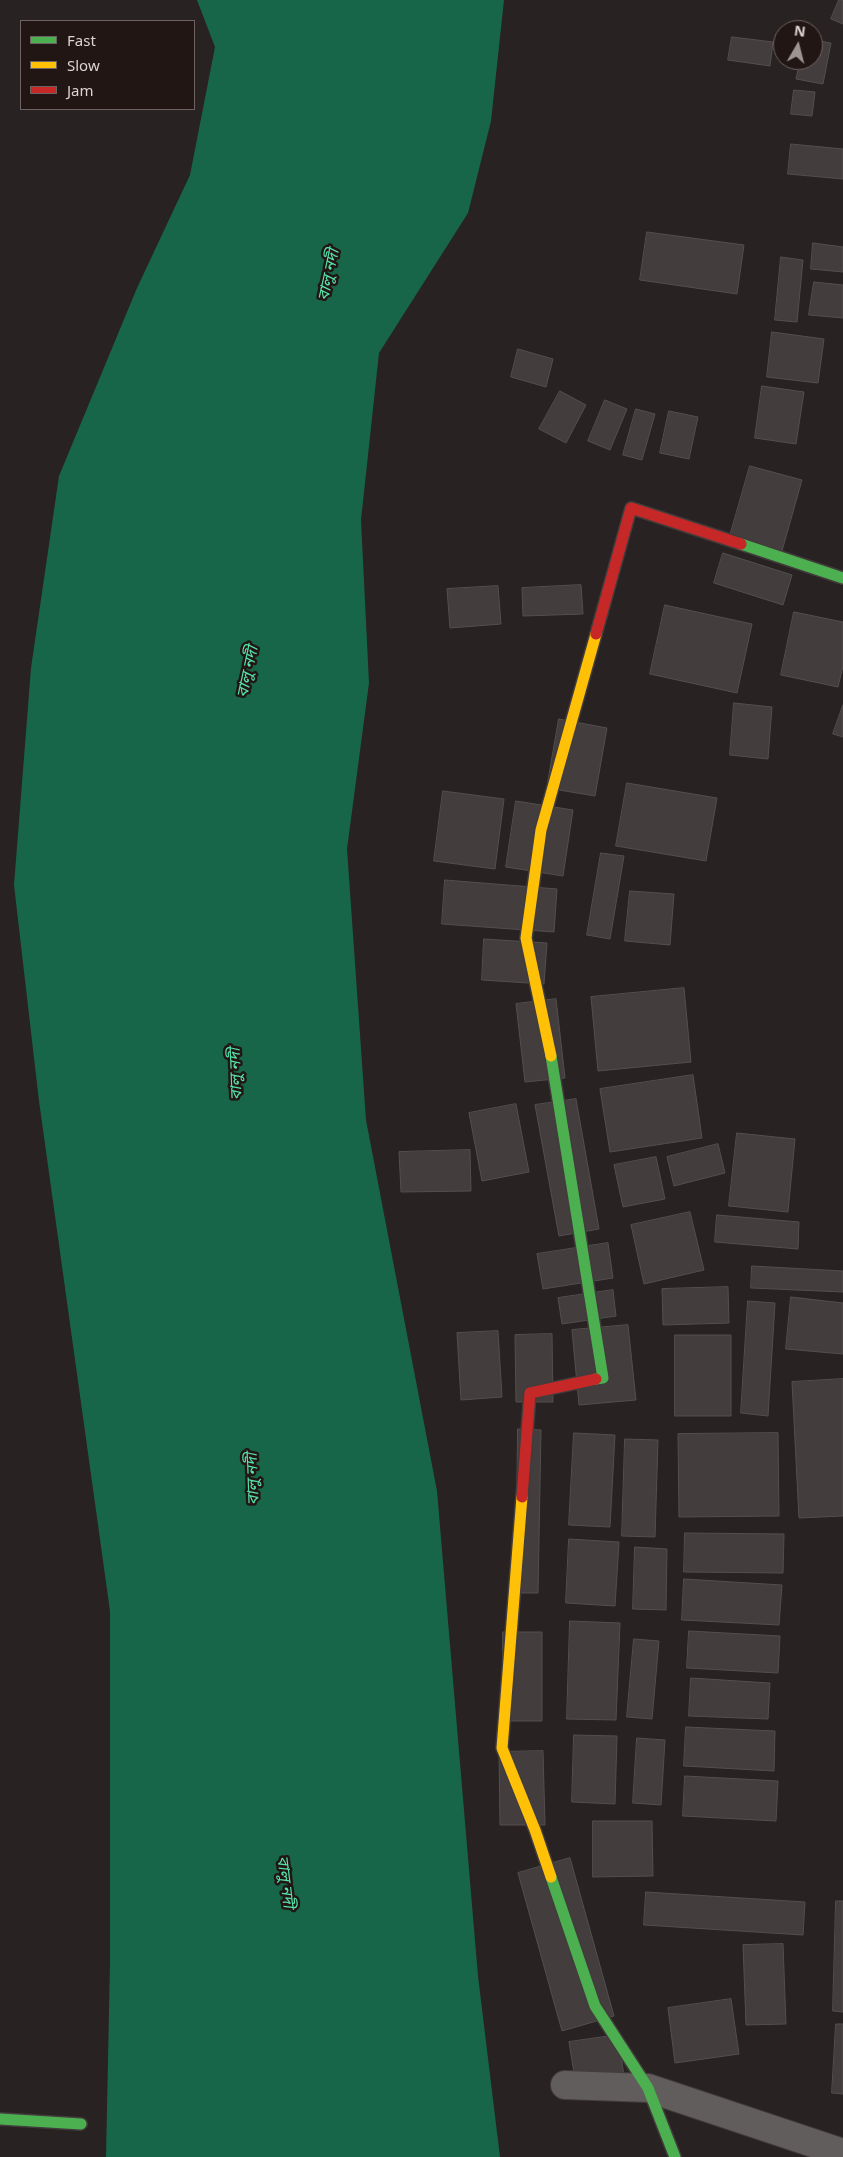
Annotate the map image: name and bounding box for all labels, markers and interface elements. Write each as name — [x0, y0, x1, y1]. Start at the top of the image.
legend — [20, 20, 195, 110]
north arrow — [773, 20, 823, 70]
text: N — [793, 20, 807, 41]
text: Fast — [67, 30, 96, 50]
text: Slow — [67, 55, 100, 75]
text: Jam — [67, 80, 94, 100]
water label: বালু নদী — [314, 247, 344, 303]
water label: বালু নদী — [233, 644, 263, 700]
water label: বালু নদী — [225, 1047, 247, 1101]
water label: বালু নদী — [242, 1452, 264, 1506]
water label: বালু নদী — [272, 1855, 298, 1909]

